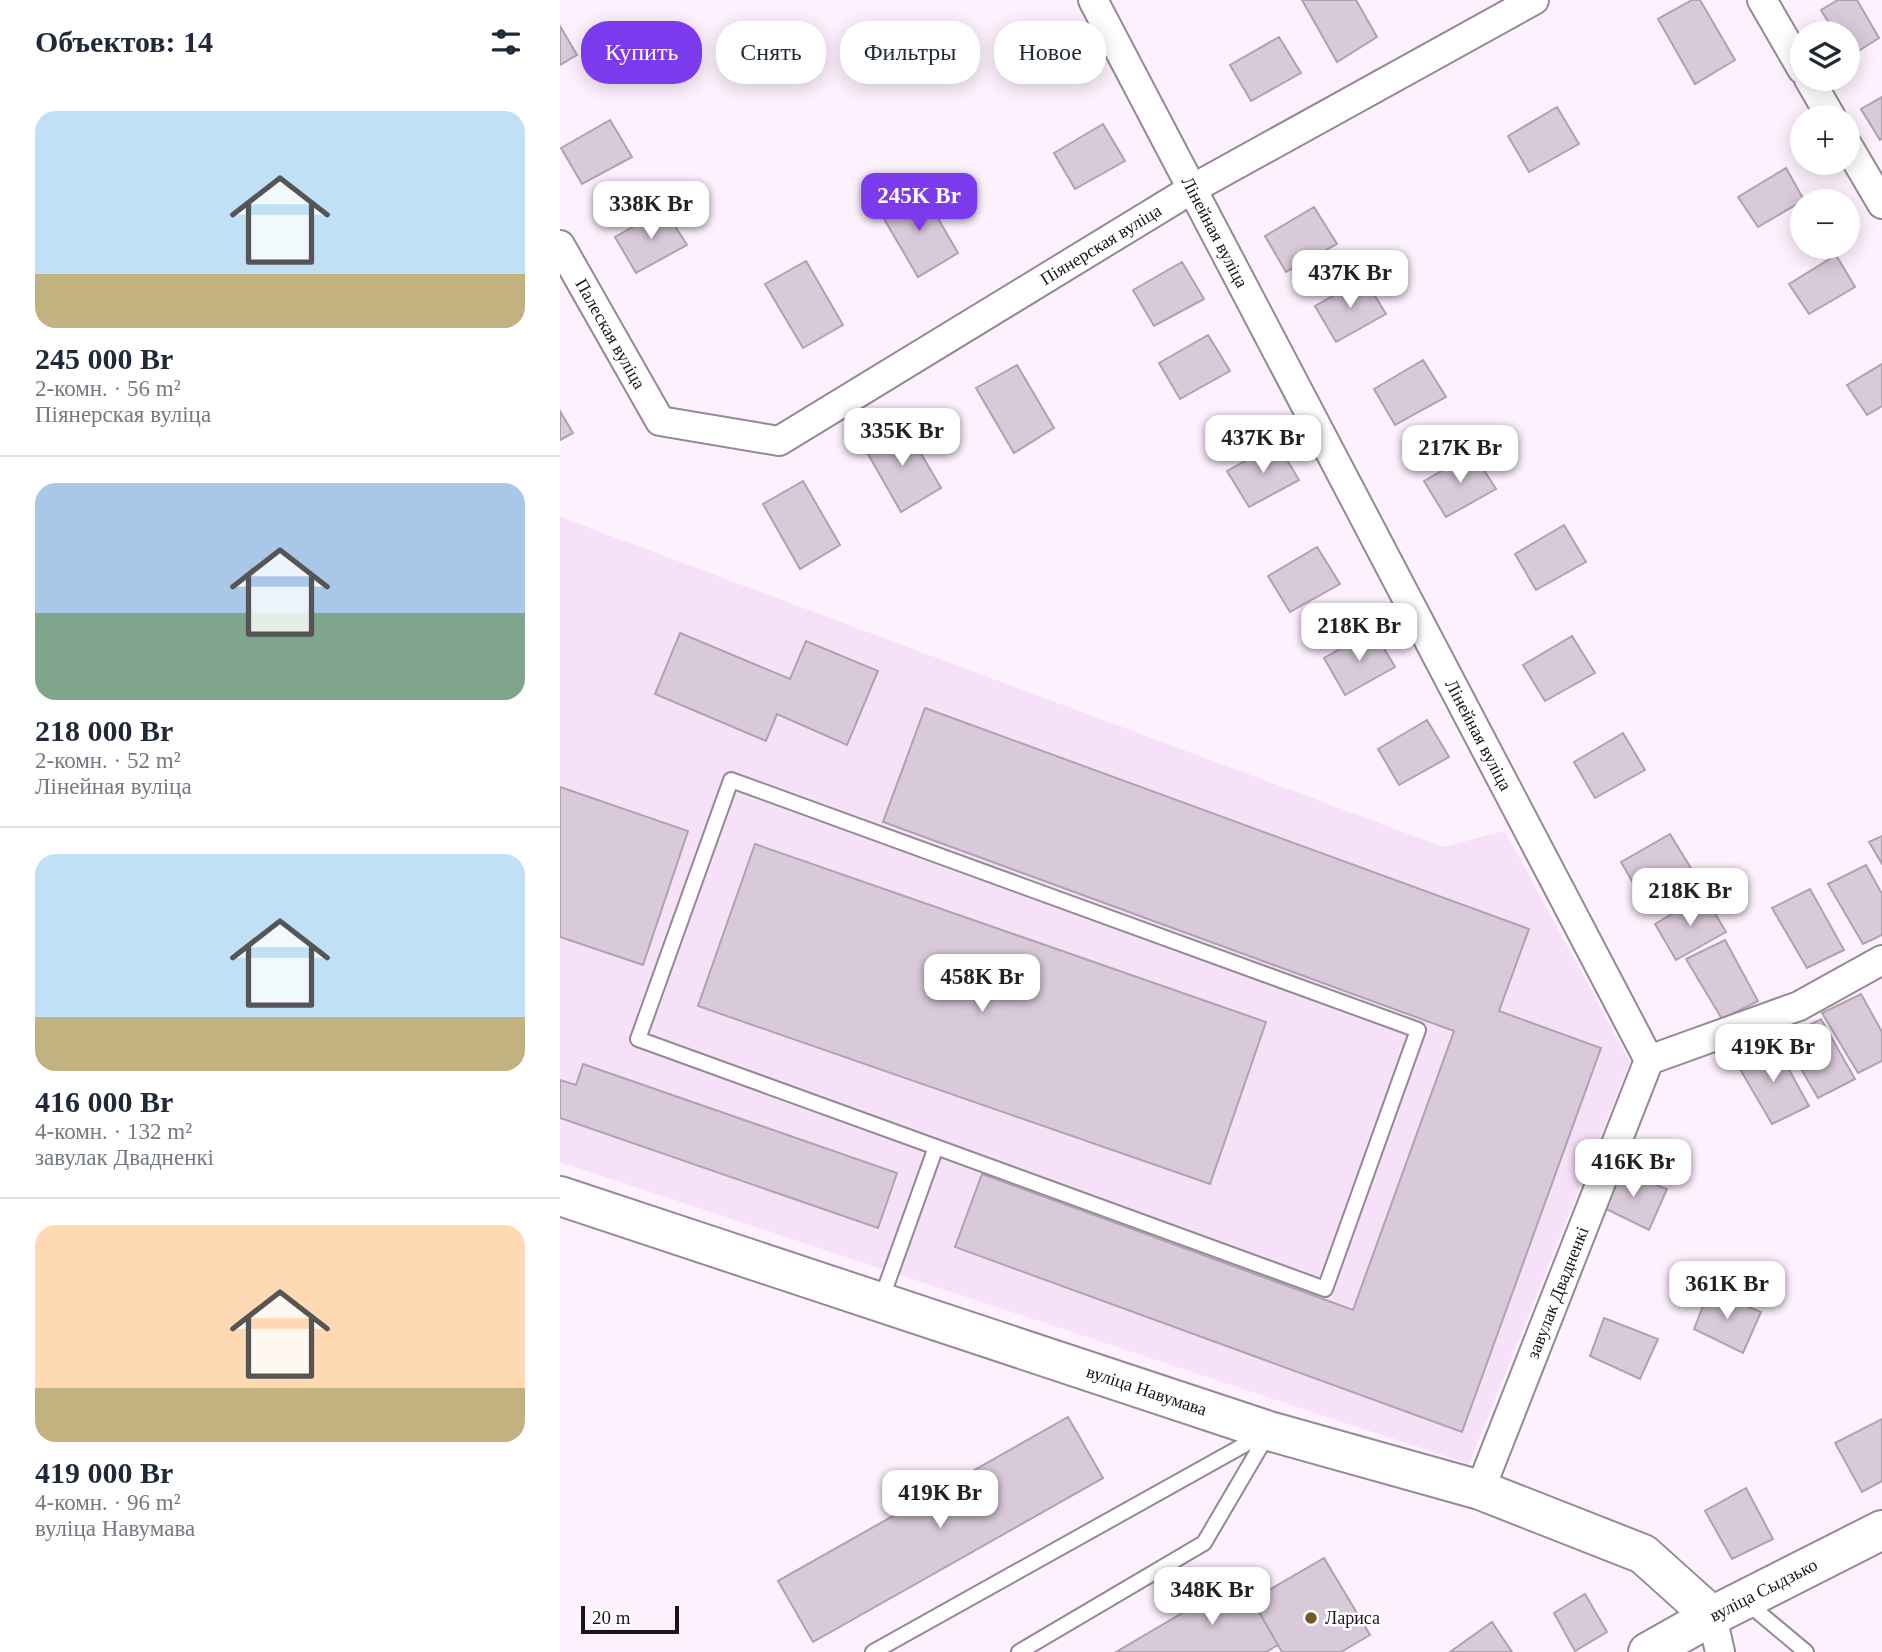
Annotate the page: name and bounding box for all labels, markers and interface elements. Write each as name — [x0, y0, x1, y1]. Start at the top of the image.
chip: Купить — [581, 21, 702, 84]
chip: Снять — [716, 21, 826, 84]
chip: Фильтры — [840, 21, 980, 84]
chip: Новое — [994, 21, 1106, 84]
map controls — [1790, 21, 1860, 259]
button: layers — [1790, 21, 1860, 91]
icon: filters — [487, 23, 525, 61]
text: Объектов: 14 — [35, 25, 213, 58]
button: + — [1790, 105, 1860, 175]
icon: home — [217, 157, 343, 283]
street label: Лінейная вуліца — [1177, 173, 1252, 291]
pin: 245K Br — [854, 174, 984, 233]
pin: 338K Br — [586, 182, 716, 241]
text: 245K Br — [877, 183, 961, 208]
button: − — [1790, 189, 1860, 259]
text: 338K Br — [609, 191, 693, 216]
street label: Піянерская вуліца — [1037, 200, 1165, 289]
pin: 437K Br — [1285, 250, 1415, 310]
text: 437K Br — [1308, 260, 1392, 285]
street label: Палеская вуліца — [571, 275, 650, 392]
text: 245 000 Br — [35, 342, 173, 375]
text: 2-комн. · 56 m² — [35, 376, 181, 401]
text: Піянерская вуліца — [35, 402, 211, 427]
pin: 335K Br — [837, 408, 967, 468]
pin: 437K Br — [1198, 416, 1328, 475]
text: 335K Br — [860, 418, 944, 443]
text: 437K Br — [1221, 425, 1305, 450]
pin: 217K Br — [1395, 426, 1525, 485]
text: 217K Br — [1418, 435, 1502, 460]
icon: home — [217, 529, 343, 655]
pin: 218K Br — [1294, 604, 1424, 663]
text: 218K Br — [1317, 613, 1401, 638]
street label: Лінейная вуліца — [1441, 676, 1516, 794]
text: 218 000 Br — [35, 714, 173, 747]
text: 2-комн. · 52 m² — [35, 748, 181, 773]
text: Лінейная вуліца — [35, 774, 192, 799]
pin: 218K Br — [1625, 869, 1755, 928]
text: 218K Br — [1648, 878, 1732, 903]
icon: home — [217, 900, 343, 1026]
pin: 458K Br — [917, 954, 1047, 1014]
text: 458K Br — [940, 964, 1024, 989]
pin: 419K Br — [1708, 1024, 1838, 1084]
text: 419K Br — [1731, 1034, 1815, 1059]
text: 416 000 Br — [35, 1085, 173, 1118]
text: 4-комн. · 132 m² — [35, 1119, 192, 1144]
pin: 416K Br — [1568, 1140, 1698, 1199]
text: завулак Двадненкі — [35, 1145, 214, 1170]
text: 416K Br — [1591, 1149, 1675, 1174]
street label: завулак Двадненкі — [1523, 1224, 1593, 1362]
pin: 361K Br — [1662, 1262, 1792, 1321]
icon: home — [217, 1271, 343, 1397]
text: 361K Br — [1685, 1271, 1769, 1296]
street label: вуліца Навумава — [1084, 1361, 1209, 1420]
text: 419 000 Br — [35, 1456, 173, 1489]
pin: 419K Br — [875, 1470, 1005, 1530]
text: 419K Br — [898, 1480, 982, 1505]
text: 4-комн. · 96 m² — [35, 1490, 181, 1515]
text: вуліца Навумава — [35, 1516, 195, 1541]
street label: вуліца Сыдзько — [1706, 1554, 1821, 1626]
pin: 348K Br — [1147, 1568, 1277, 1627]
text: 348K Br — [1170, 1577, 1254, 1602]
scale bar — [581, 1603, 679, 1635]
text: 20 m — [592, 1607, 631, 1628]
place label: Лариса — [1325, 1608, 1380, 1628]
marker: Лариса — [1303, 1610, 1319, 1626]

